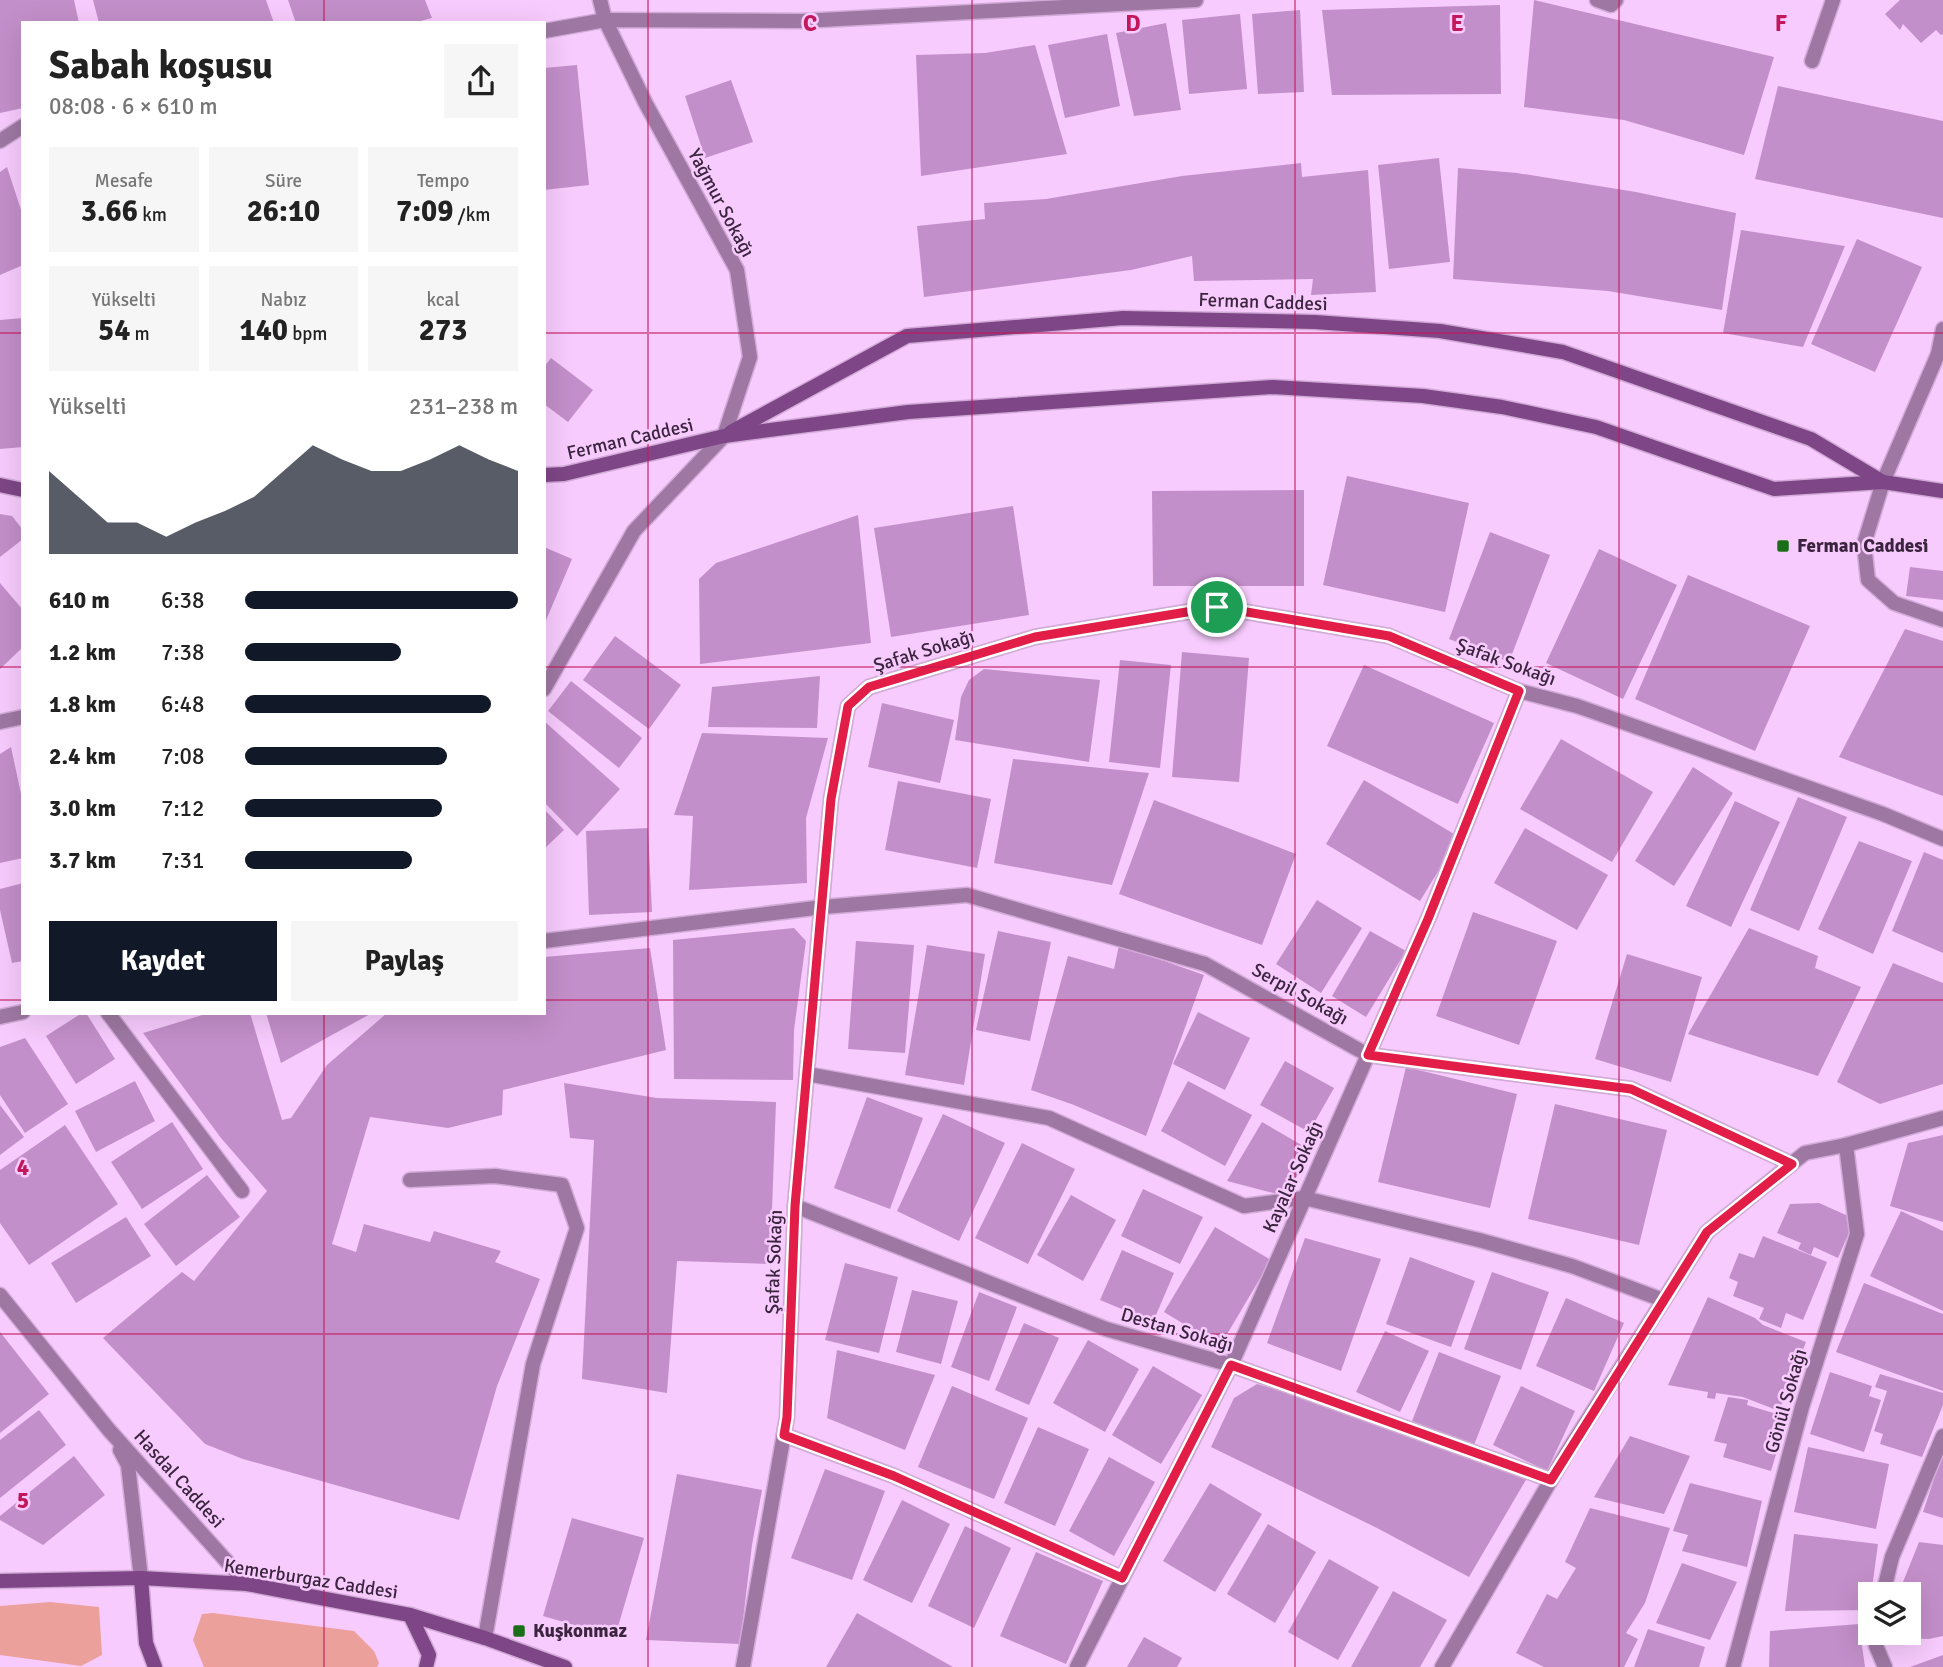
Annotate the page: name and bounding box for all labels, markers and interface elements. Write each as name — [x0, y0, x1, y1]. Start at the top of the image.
text: C — [803, 9, 817, 38]
text: D — [1125, 9, 1141, 38]
text: E — [1450, 9, 1464, 38]
text: F — [1775, 9, 1787, 38]
text: Sabah koşusu — [49, 42, 273, 89]
button: share — [444, 44, 518, 118]
text: 08:08 · 6 × 610 m — [49, 92, 218, 121]
street label: Yağmur Sokağı — [682, 145, 760, 261]
text: Mesafe — [95, 169, 153, 193]
text: Süre — [265, 169, 302, 193]
text: Tempo — [417, 169, 469, 193]
text: 3.66 — [81, 193, 138, 230]
text: 26:10 — [247, 193, 320, 230]
text: 7:09 — [396, 193, 453, 230]
text: km — [138, 203, 167, 227]
text: /km — [453, 203, 490, 227]
text: Yükselti — [92, 288, 156, 312]
text: Nabız — [260, 288, 307, 312]
text: kcal — [427, 288, 460, 312]
street label: Ferman Caddesi — [1198, 288, 1328, 316]
text: 54 — [98, 312, 130, 349]
text: 140 — [239, 312, 288, 349]
text: 273 — [419, 312, 467, 349]
text: m — [130, 322, 150, 346]
text: bpm — [288, 322, 328, 346]
text: Yükselti — [49, 392, 126, 421]
text: 231–238 m — [409, 392, 518, 421]
street label: Ferman Caddesi — [564, 413, 696, 465]
place label: Ferman Caddesi — [1797, 534, 1928, 558]
marker: Ferman Caddesi — [1775, 538, 1791, 554]
pin — [1187, 577, 1247, 637]
text: 610 m — [49, 586, 110, 615]
text: 6:38 — [161, 586, 204, 615]
icon: arrive — [1198, 588, 1236, 626]
street label: Şafak Sokağı — [870, 624, 978, 678]
street label: Şafak Sokağı — [1453, 633, 1559, 691]
text: 1.2 km — [49, 638, 116, 667]
text: 7:38 — [161, 638, 204, 667]
text: 1.8 km — [49, 690, 116, 719]
text: 6:48 — [161, 690, 204, 719]
text: 2.4 km — [49, 742, 116, 771]
text: 7:08 — [161, 742, 204, 771]
text: 3.0 km — [49, 794, 116, 823]
text: 7:12 — [161, 794, 204, 823]
text: 3.7 km — [49, 846, 116, 875]
text: 7:31 — [161, 846, 204, 875]
button: Kaydet — [49, 921, 277, 1001]
button: Paylaş — [291, 921, 518, 1001]
street label: Serpil Sokağı — [1248, 958, 1352, 1030]
street label: Kayalar Sokağı — [1258, 1117, 1328, 1237]
text: 4 — [17, 1153, 29, 1182]
street label: Şafak Sokağı — [760, 1209, 788, 1315]
street label: Destan Sokağı — [1118, 1303, 1236, 1357]
street label: Gönül Sokağı — [1760, 1346, 1812, 1456]
street label: Hasdal Caddesi — [129, 1425, 229, 1533]
text: 5 — [17, 1486, 29, 1515]
street label: Kemerburgaz Caddesi — [222, 1553, 400, 1605]
map controls — [1858, 1582, 1921, 1645]
button: layers — [1858, 1582, 1921, 1645]
place label: Kuşkonmaz — [533, 1619, 627, 1643]
marker: Kuşkonmaz — [511, 1623, 527, 1639]

